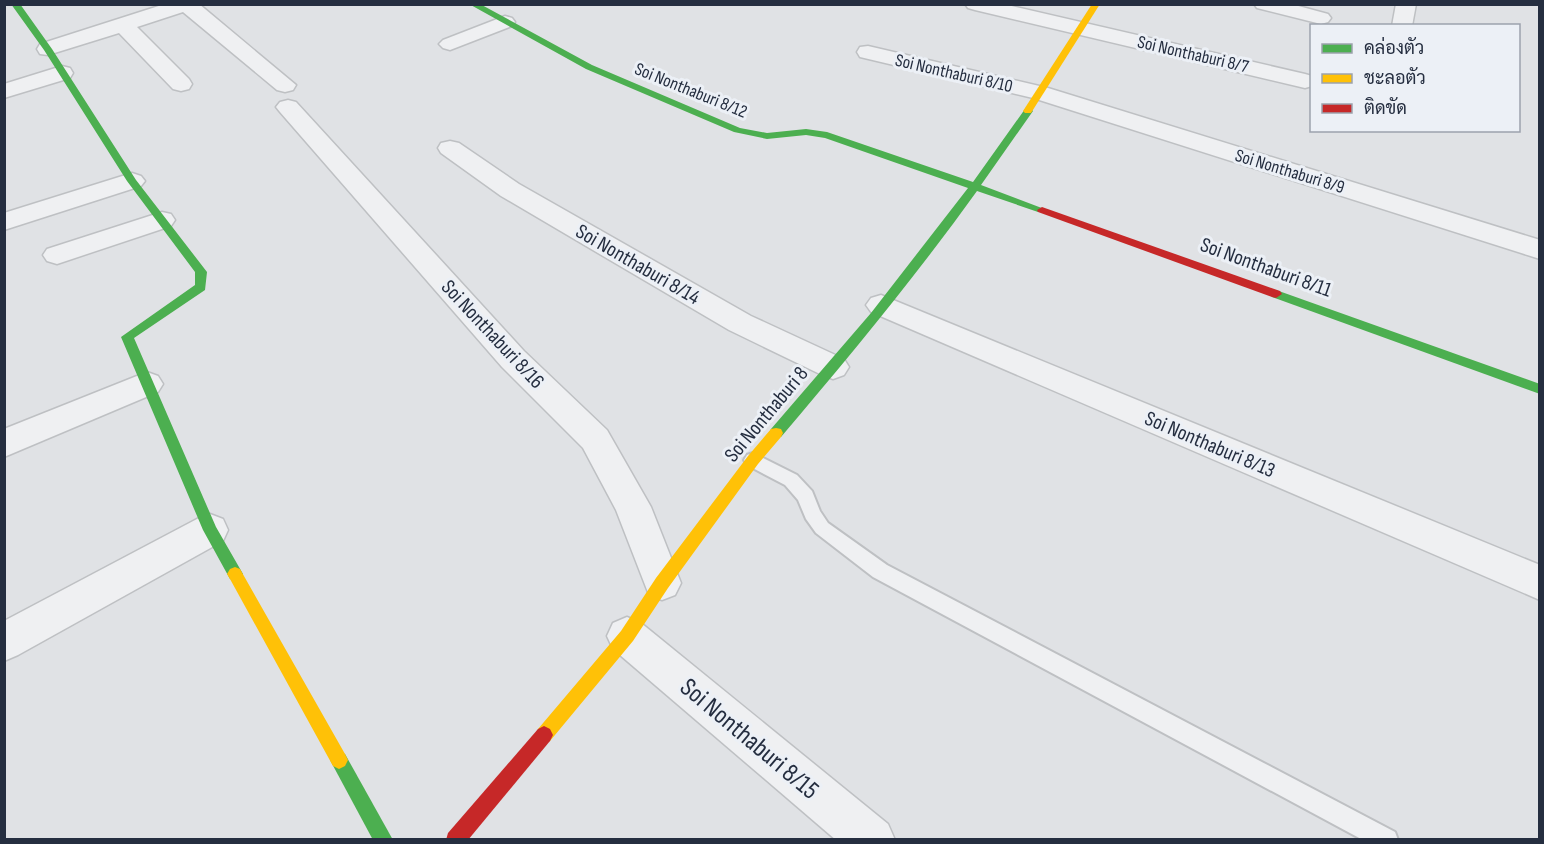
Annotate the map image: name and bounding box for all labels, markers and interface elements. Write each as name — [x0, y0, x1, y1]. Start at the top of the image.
legend — [1310, 24, 1520, 132]
street label: Soi Nonthaburi 8/7 — [1135, 31, 1251, 78]
text: คล่องตัว — [1364, 36, 1424, 59]
street label: Soi Nonthaburi 8/10 — [893, 50, 1015, 97]
street label: Soi Nonthaburi 8/12 — [632, 58, 750, 123]
text: ชะลอตัว — [1364, 67, 1426, 89]
text: ติดขัด — [1364, 97, 1407, 119]
street label: Soi Nonthaburi 8/9 — [1233, 145, 1347, 198]
street label: Soi Nonthaburi 8/14 — [571, 219, 704, 310]
street label: Soi Nonthaburi 8/11 — [1197, 232, 1335, 303]
street label: Soi Nonthaburi 8/16 — [436, 275, 549, 394]
street label: Soi Nonthaburi 8 — [719, 361, 814, 467]
street label: Soi Nonthaburi 8/13 — [1141, 406, 1279, 483]
street label: Soi Nonthaburi 8/15 — [673, 672, 825, 806]

